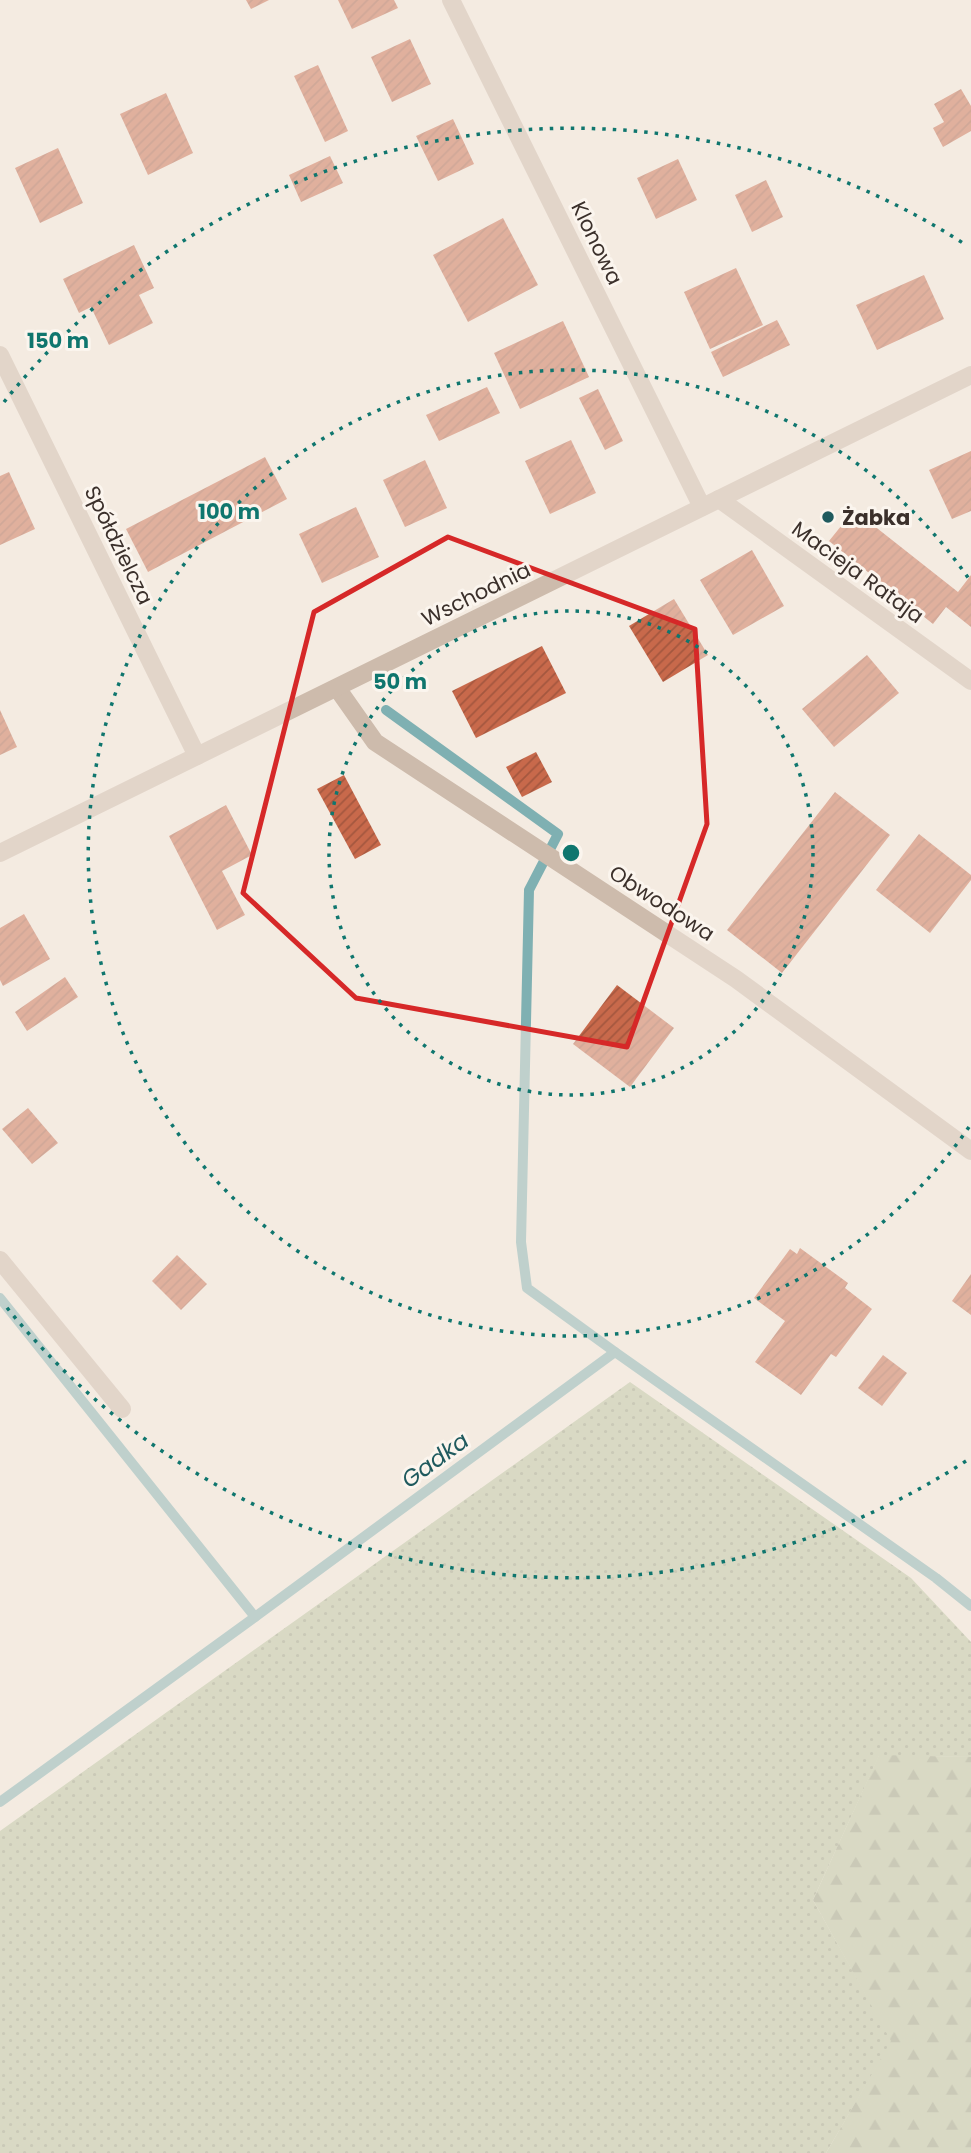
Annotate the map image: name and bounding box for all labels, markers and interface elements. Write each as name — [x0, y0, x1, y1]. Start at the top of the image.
street label: Klonowa — [564, 196, 630, 290]
text: 150 m — [27, 326, 89, 355]
street label: Spółdzielcza — [78, 481, 160, 609]
text: 100 m — [198, 497, 260, 526]
place label: Żabka — [842, 503, 910, 532]
marker: Żabka — [820, 509, 836, 525]
street label: Macieja Rataja — [786, 514, 930, 630]
street label: Wschodnia — [417, 555, 535, 633]
text: 50 m — [373, 667, 427, 696]
centre of rings — [559, 841, 583, 865]
street label: Obwodowa — [604, 858, 720, 948]
water label: Gadka — [395, 1425, 475, 1495]

